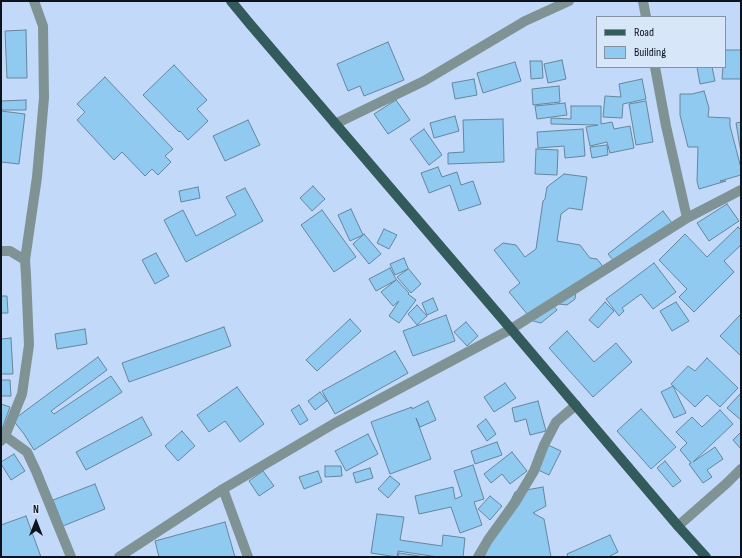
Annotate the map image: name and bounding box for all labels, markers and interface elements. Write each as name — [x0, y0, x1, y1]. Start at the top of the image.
legend — [596, 16, 726, 68]
text: Road — [634, 25, 654, 40]
text: Building — [634, 45, 666, 60]
north arrow — [16, 502, 56, 542]
text: N — [33, 503, 39, 516]

